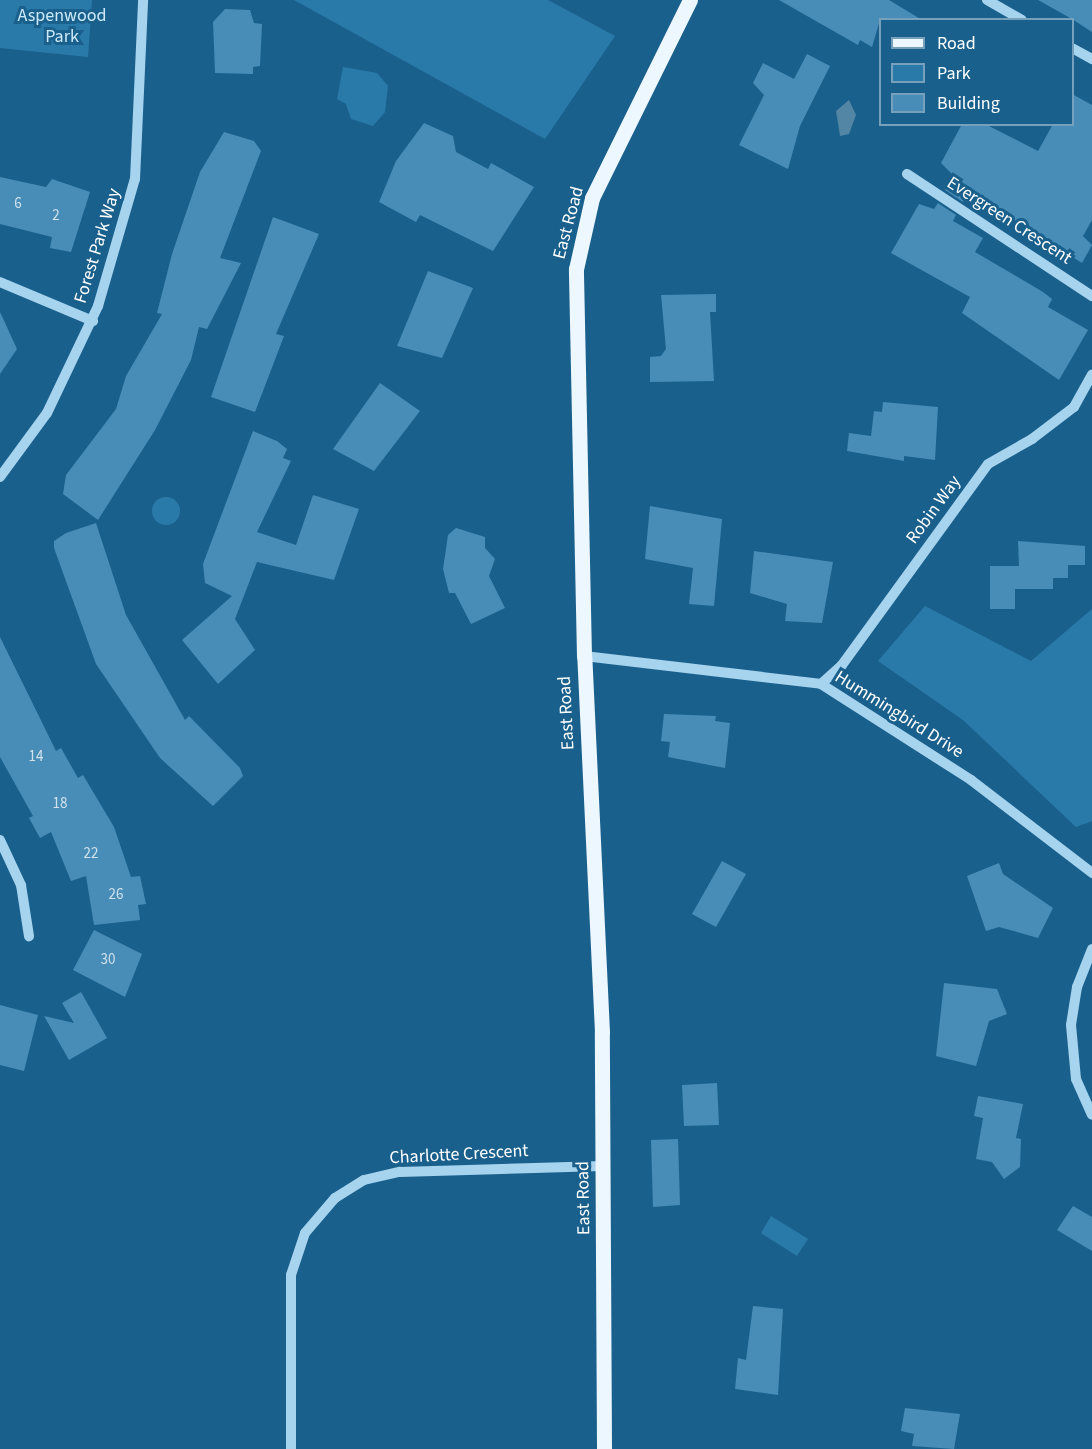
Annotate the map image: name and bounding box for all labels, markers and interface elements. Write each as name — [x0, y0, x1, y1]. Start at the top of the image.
park label: Aspenwood Park — [18, 6, 106, 48]
legend — [879, 18, 1074, 126]
text: Road — [937, 31, 976, 56]
text: Park — [937, 61, 971, 86]
text: Building — [937, 91, 1000, 116]
street label: Evergreen Crescent — [942, 173, 1076, 269]
street label: East Road — [549, 184, 589, 262]
street label: Forest Park Way — [70, 186, 126, 306]
house number: 6 — [14, 195, 22, 213]
house number: 2 — [52, 207, 60, 225]
street label: Robin Way — [902, 472, 966, 548]
street label: Hummingbird Drive — [831, 667, 967, 763]
street label: East Road — [554, 675, 580, 751]
house number: 14 — [29, 748, 43, 766]
house number: 18 — [53, 795, 67, 813]
house number: 22 — [84, 845, 98, 863]
house number: 26 — [109, 886, 123, 904]
house number: 30 — [101, 951, 115, 969]
street label: Charlotte Crescent — [389, 1141, 529, 1169]
street label: East Road — [573, 1161, 595, 1235]

